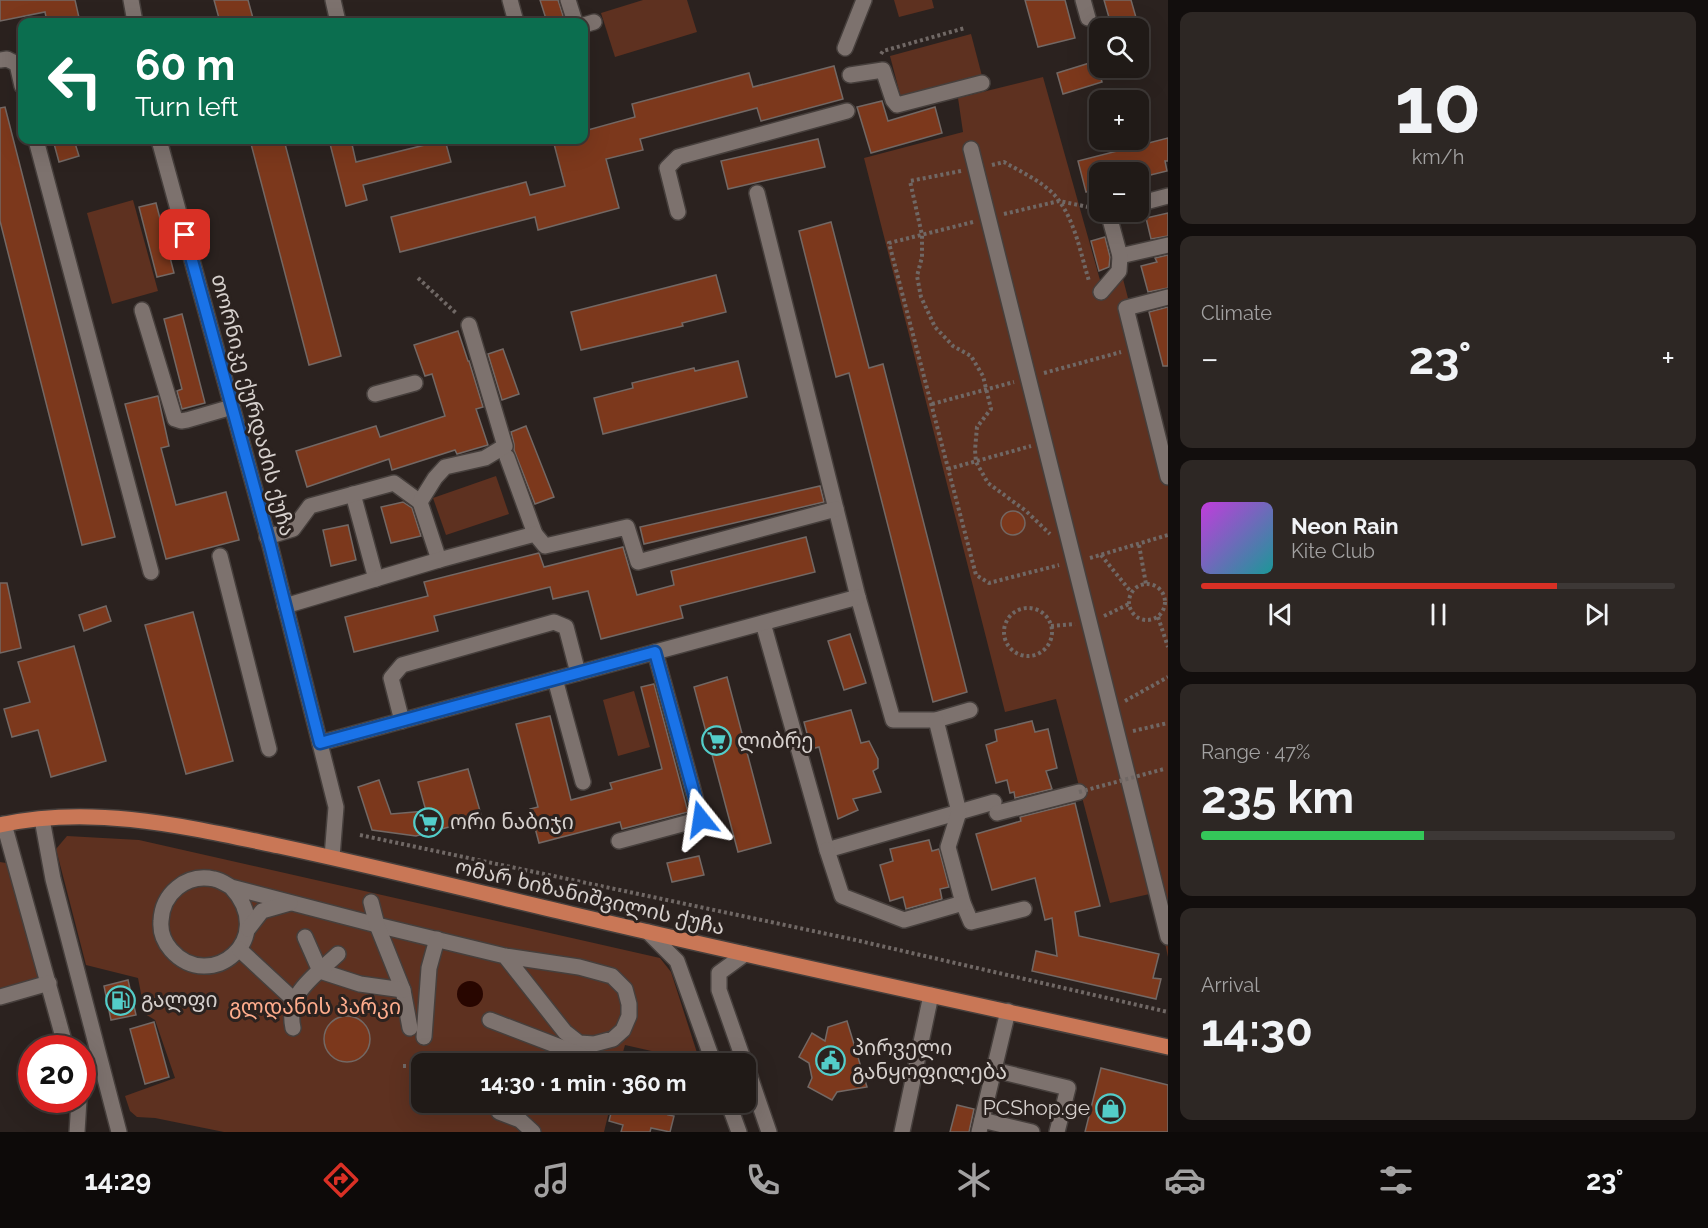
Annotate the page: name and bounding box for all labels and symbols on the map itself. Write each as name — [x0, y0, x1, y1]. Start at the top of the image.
pin — [159, 209, 210, 260]
street label: თორნიკე ქურდაძის ქუჩა — [205, 271, 301, 539]
supermarket icon: ლიბრე — [700, 725, 732, 757]
place label: ლიბრე — [737, 728, 814, 754]
position arrow — [669, 787, 733, 851]
supermarket icon: ორი ნაბიჯი — [413, 806, 445, 838]
place label: ორი ნაბიჯი — [450, 809, 574, 834]
street label: ომარ ხიზანიშვილის ქუჩა — [453, 853, 727, 941]
fuel station icon: გალფი — [104, 984, 136, 1016]
place label: გალფი — [141, 987, 218, 1013]
park label: გლდანის პარკი — [229, 994, 401, 1020]
speed limit sign: 20 — [18, 1035, 96, 1113]
place label: პირველი განყოფილება — [852, 1035, 1007, 1085]
public building icon: პირველი განყოფილება — [815, 1044, 847, 1076]
shop icon: PCShop.ge — [1095, 1092, 1127, 1124]
place label: PCShop.ge — [983, 1095, 1090, 1120]

